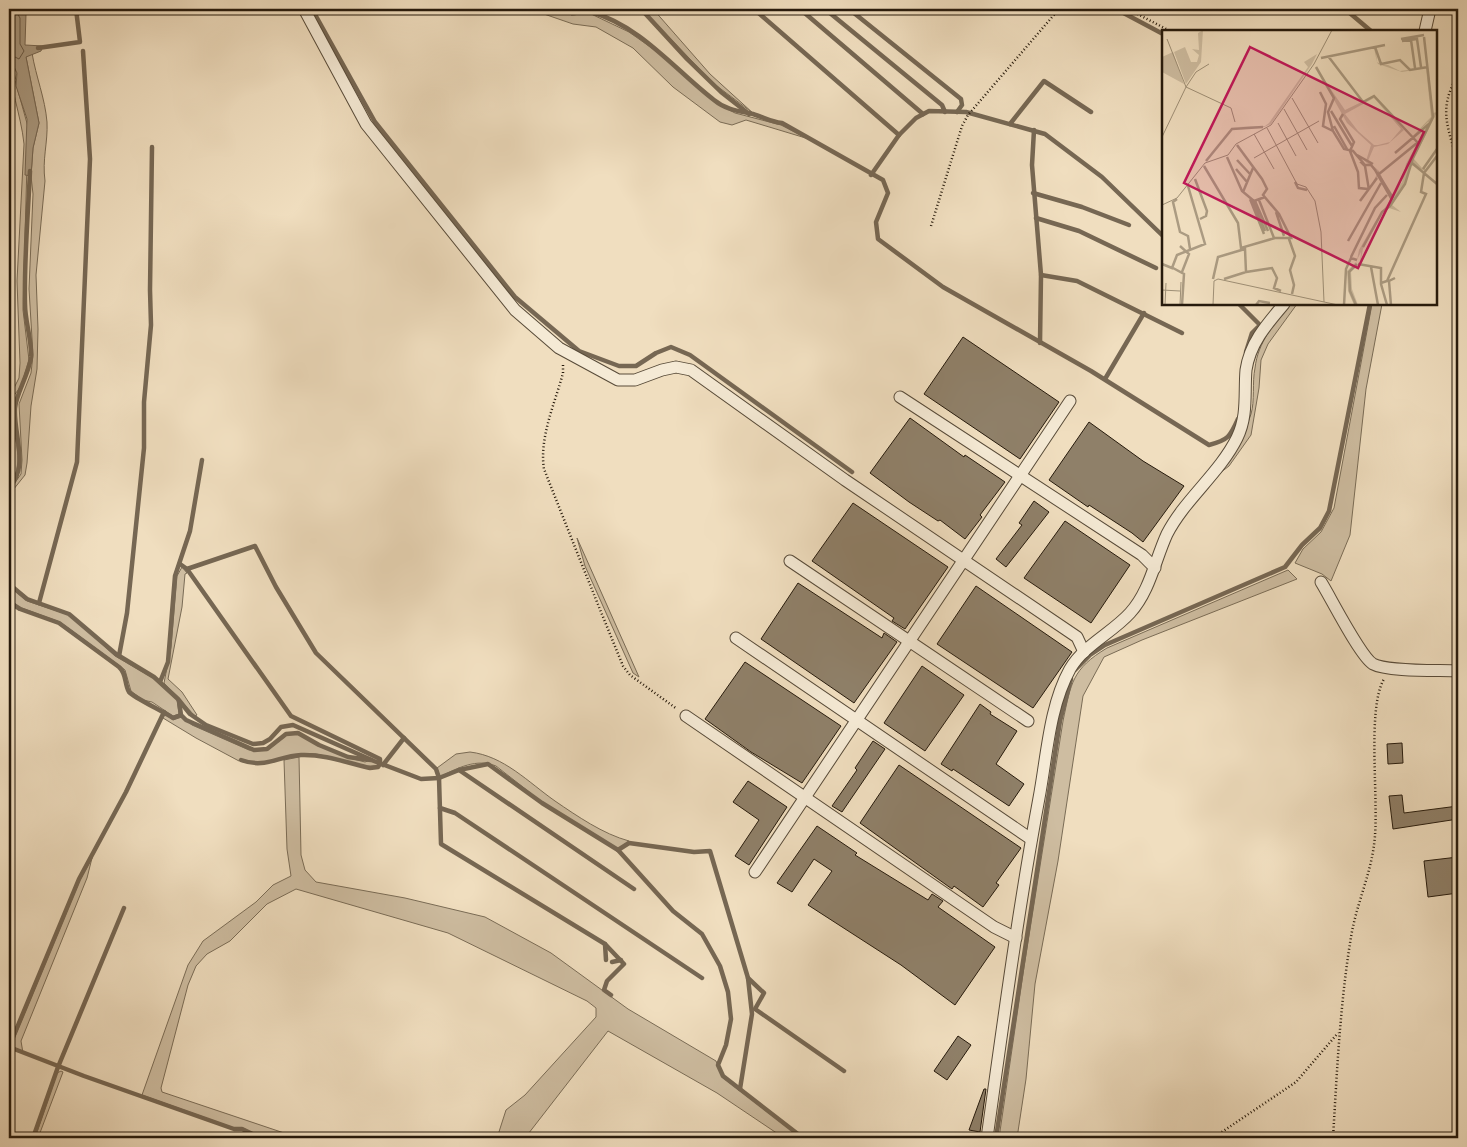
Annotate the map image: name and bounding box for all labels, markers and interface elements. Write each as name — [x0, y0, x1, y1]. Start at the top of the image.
inset map — [1162, 30, 1437, 305]

